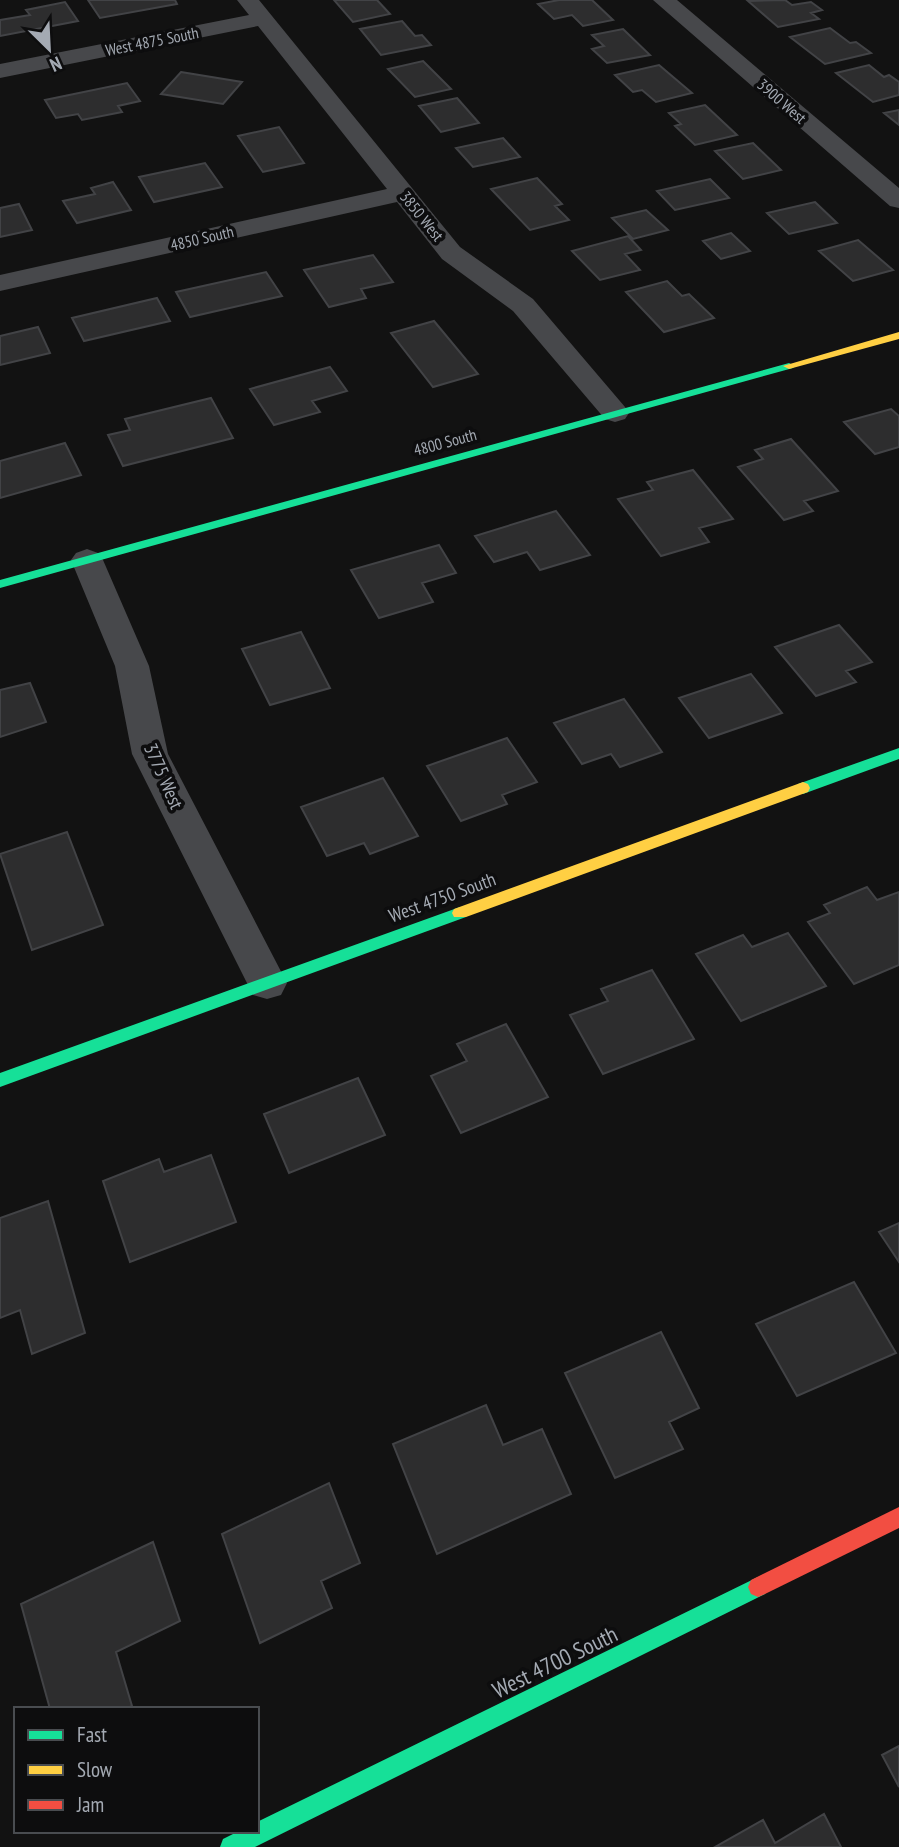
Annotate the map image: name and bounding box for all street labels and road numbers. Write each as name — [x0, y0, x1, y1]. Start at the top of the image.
street label: West 4875 South — [104, 22, 200, 60]
street label: 3900 West — [753, 74, 811, 128]
street label: 3850 West — [396, 187, 449, 246]
street label: 4850 South — [168, 221, 236, 255]
street label: 4800 South — [411, 424, 479, 460]
street label: 3775 West — [139, 739, 189, 813]
street label: West 4750 South — [385, 867, 499, 927]
street label: West 4700 South — [487, 1619, 622, 1704]

